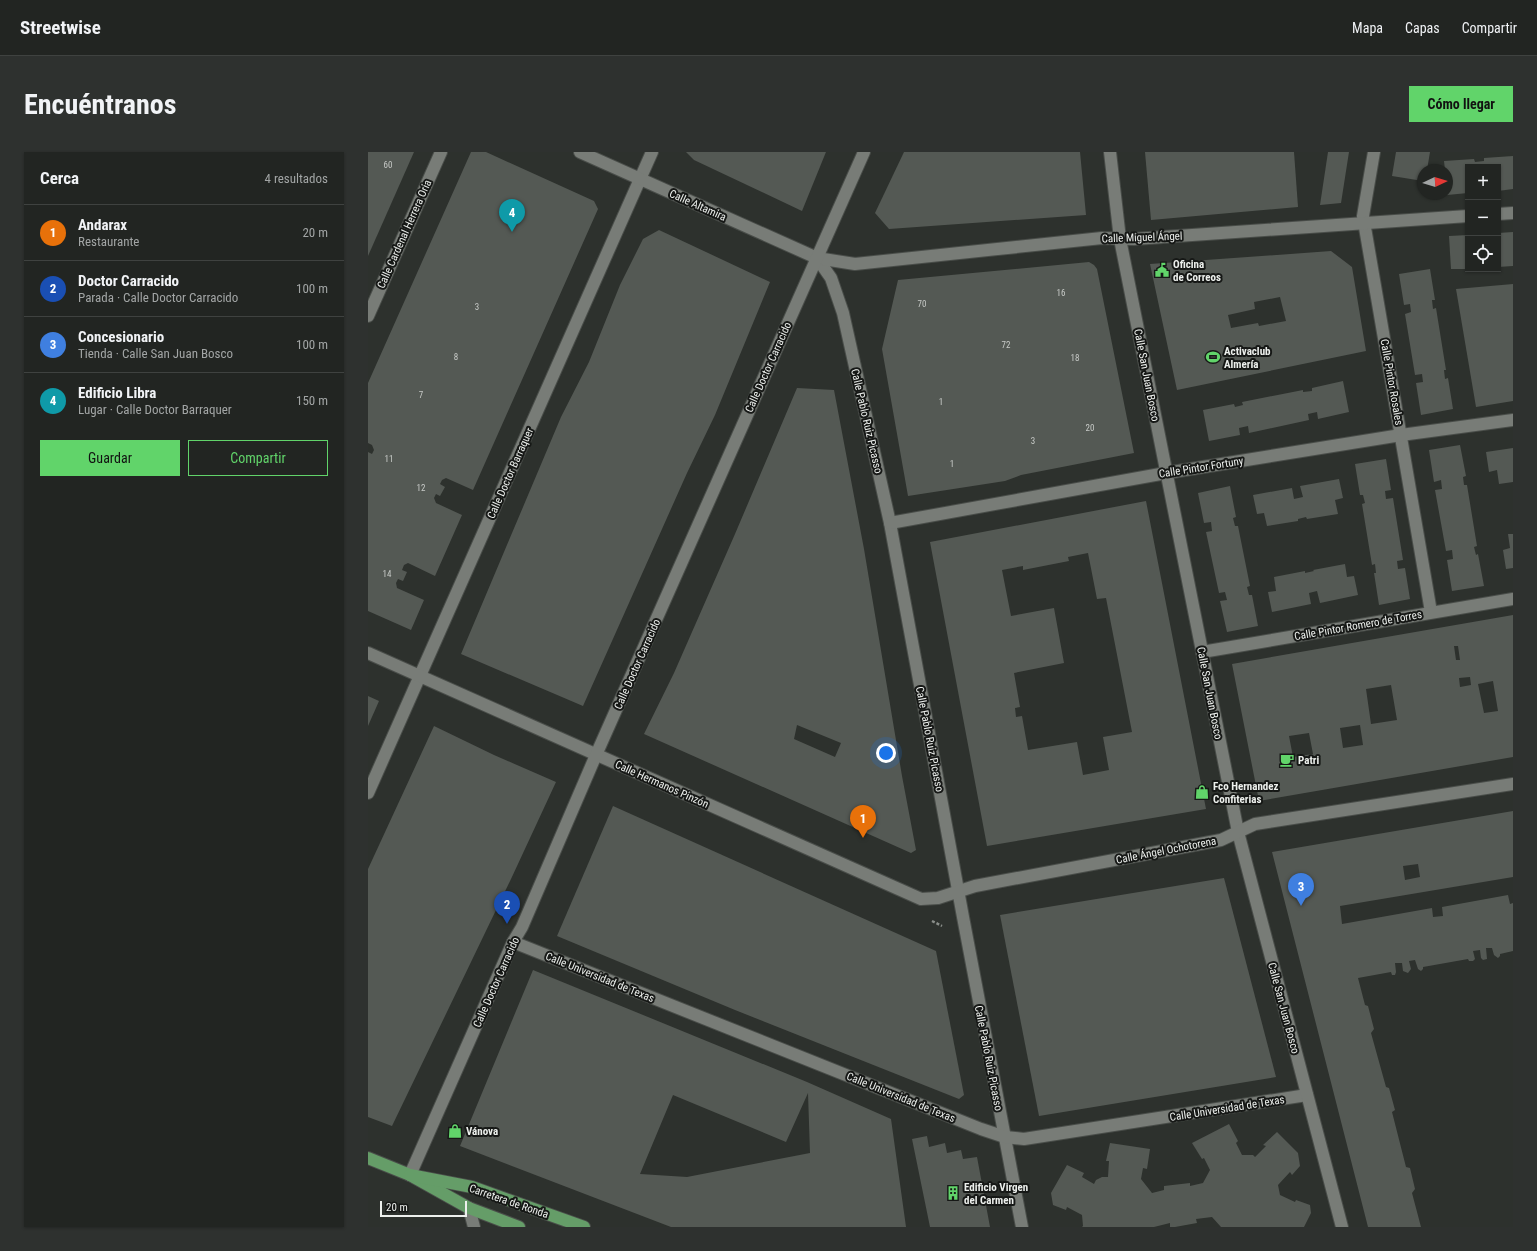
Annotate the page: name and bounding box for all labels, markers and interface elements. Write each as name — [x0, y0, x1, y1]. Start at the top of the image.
text: Streetwise — [20, 16, 101, 39]
text: Mapa — [1352, 20, 1383, 36]
text: Capas — [1405, 20, 1440, 36]
text: Compartir — [1462, 20, 1517, 36]
button: Cómo llegar — [1409, 86, 1513, 122]
text: Encuéntranos — [24, 88, 176, 121]
house number: 60 — [384, 160, 392, 170]
north arrow — [1417, 164, 1453, 200]
map controls — [1465, 164, 1501, 272]
button: + — [1465, 164, 1501, 200]
text: Cerca — [40, 168, 79, 188]
text: 4 resultados — [264, 171, 328, 186]
street label: Calle Cardenal Herrera Oria — [375, 178, 434, 291]
street label: Calle Altamira — [667, 187, 728, 224]
pin: 4 — [499, 199, 525, 232]
button: − — [1465, 200, 1501, 236]
text: Andarax — [78, 216, 127, 234]
text: 1 — [50, 225, 56, 240]
text: 20 m — [302, 225, 328, 240]
street label: Calle Miguel Ángel — [1101, 230, 1183, 245]
text: Restaurante — [78, 234, 139, 249]
button: locate — [1465, 236, 1501, 272]
place label: Oficina de Correos — [1173, 258, 1221, 284]
public building icon: Oficina de Correos — [1154, 262, 1170, 278]
text: Doctor Carracido — [78, 272, 179, 290]
text: 2 — [50, 281, 56, 296]
text: 100 m — [296, 281, 328, 296]
house number: 16 — [1057, 288, 1065, 298]
text: Parada · Calle Doctor Carracido — [78, 290, 238, 305]
house number: 70 — [918, 299, 926, 309]
house number: 3 — [475, 302, 479, 312]
street label: Calle Doctor Carracido — [743, 320, 794, 414]
text: Concesionario — [78, 328, 164, 346]
street label: Calle San Juan Bosco — [1131, 328, 1162, 423]
text: 3 — [50, 337, 56, 352]
text: 100 m — [296, 337, 328, 352]
street label: Calle Pintor Rosales — [1378, 338, 1405, 426]
house number: 72 — [1002, 340, 1011, 350]
place label: Activaclub Almería — [1224, 345, 1271, 371]
text: Tienda · Calle San Juan Bosco — [78, 346, 233, 361]
sports icon: Activaclub Almería — [1205, 349, 1221, 365]
house number: 8 — [454, 352, 458, 362]
house number: 18 — [1071, 353, 1079, 363]
street label: Calle Pablo Ruiz Picasso — [848, 367, 885, 475]
text: Edificio Libra — [78, 384, 156, 402]
house number: 7 — [419, 390, 424, 400]
text: 4 — [50, 393, 56, 408]
text: 150 m — [296, 393, 328, 408]
house number: 1 — [939, 397, 943, 407]
text: Lugar · Calle Doctor Barraquer — [78, 402, 232, 417]
house number: 20 — [1086, 423, 1094, 433]
street label: Calle Doctor Barraquer — [485, 425, 537, 521]
house number: 3 — [1031, 436, 1035, 446]
button: Guardar — [40, 440, 180, 476]
button: Compartir — [188, 440, 328, 476]
house number: 11 — [385, 454, 393, 464]
street label: Calle Pintor Fortuny — [1158, 454, 1245, 481]
house number: 1 — [950, 459, 954, 469]
house number: 12 — [417, 483, 426, 493]
house number: 14 — [383, 569, 392, 579]
street label: Calle Pintor Romero de Torres — [1293, 608, 1423, 643]
street label: Calle Doctor Carracido — [612, 617, 663, 711]
street label: Calle San Juan Bosco — [1194, 646, 1225, 741]
street label: Calle Pablo Ruiz Picasso — [913, 685, 946, 793]
your location — [876, 743, 896, 763]
cafe icon: Patri — [1279, 752, 1295, 768]
place label: Patri — [1298, 754, 1319, 767]
street label: Calle Hermanos Pinzón — [613, 758, 711, 811]
place label: Fco Hernandez Confiterias — [1213, 780, 1279, 806]
shop icon: Fco Hernandez Confiterias — [1194, 784, 1210, 800]
pin: 1 — [850, 805, 876, 838]
street label: Calle Ángel Ochotorena — [1115, 834, 1217, 867]
pin: 3 — [1288, 873, 1314, 906]
pin: 2 — [494, 891, 520, 924]
street label: Calle Doctor Carracido — [471, 935, 522, 1029]
street label: Calle Universidad de Texas — [544, 950, 656, 1005]
street label: Calle San Juan Bosco — [1265, 961, 1302, 1056]
street label: Calle Pablo Ruiz Picasso — [972, 1004, 1005, 1112]
street label: Calle Universidad de Texas — [845, 1070, 957, 1125]
street label: Calle Universidad de Texas — [1169, 1093, 1285, 1124]
shop icon: Vánova — [447, 1123, 463, 1139]
place label: Vánova — [466, 1125, 498, 1138]
place label: Edificio Virgen del Carmen — [964, 1181, 1028, 1207]
street label: Carretera de Ronda — [467, 1182, 550, 1221]
building icon: Edificio Virgen del Carmen — [945, 1185, 961, 1201]
scale bar — [380, 1199, 467, 1218]
text: 20 m — [386, 1201, 408, 1214]

